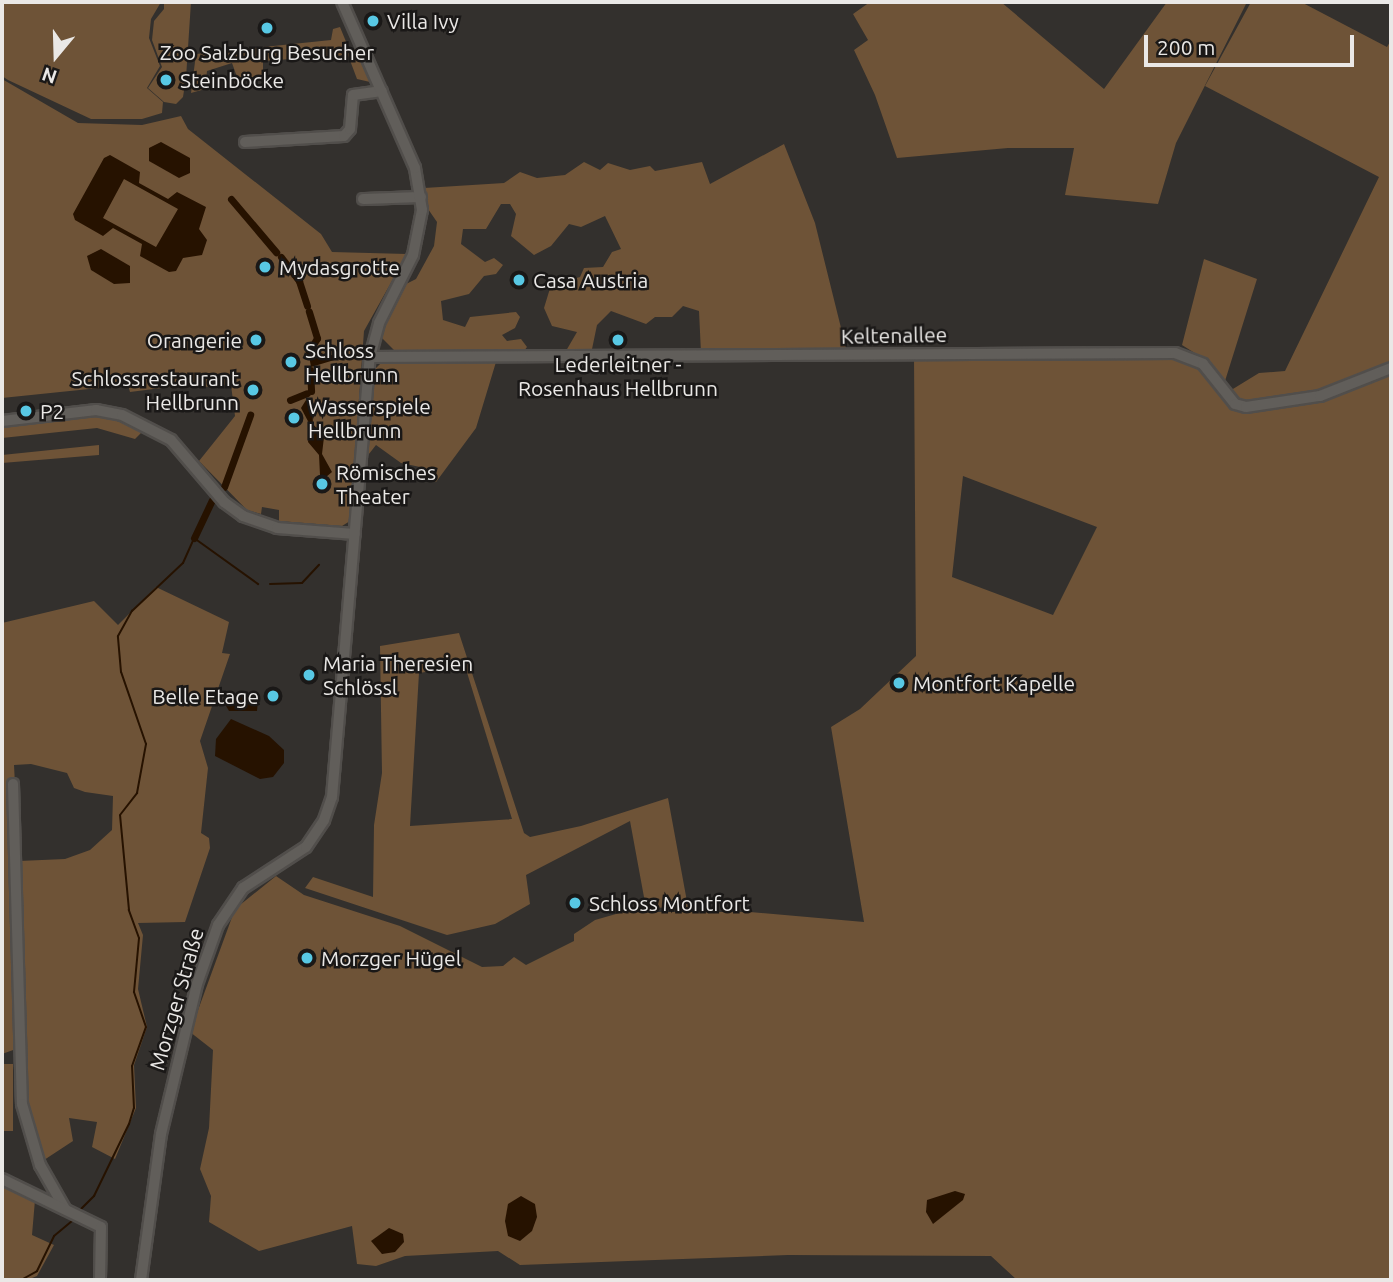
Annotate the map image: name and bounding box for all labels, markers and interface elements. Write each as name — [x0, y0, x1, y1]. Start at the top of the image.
place label: Villa Ivy — [387, 8, 459, 34]
marker: Villa Ivy — [365, 13, 381, 29]
marker: Zoo Salzburg Besucher — [259, 20, 275, 36]
north arrow — [21, 21, 91, 91]
scale bar — [1148, 21, 1358, 65]
text: 200 m — [1157, 35, 1215, 59]
place label: Zoo Salzburg Besucher — [160, 39, 374, 65]
text: N — [39, 63, 59, 89]
place label: Steinböcke — [180, 67, 284, 93]
marker: Steinböcke — [158, 72, 174, 88]
place label: Mydasgrotte — [279, 254, 400, 280]
marker: Mydasgrotte — [257, 259, 273, 275]
place label: Casa Austria — [533, 267, 648, 293]
marker: Casa Austria — [511, 272, 527, 288]
street label: Keltenallee — [841, 321, 947, 349]
place label: Orangerie — [147, 327, 242, 353]
marker: Orangerie — [248, 332, 264, 348]
marker: Lederleitner - Rosenhaus Hellbrunn — [610, 332, 626, 348]
place label: Schloss Hellbrunn — [305, 337, 398, 387]
place label: Lederleitner - Rosenhaus Hellbrunn — [518, 351, 718, 401]
marker: Schloss Hellbrunn — [283, 354, 299, 370]
place label: Schlossrestaurant Hellbrunn — [72, 365, 239, 415]
marker: Schlossrestaurant Hellbrunn — [245, 382, 261, 398]
place label: Wasserspiele Hellbrunn — [308, 393, 431, 443]
place label: P2 — [40, 398, 64, 424]
marker: P2 — [18, 403, 34, 419]
marker: Wasserspiele Hellbrunn — [286, 410, 302, 426]
place label: Römisches Theater — [336, 459, 436, 509]
marker: Römisches Theater — [314, 476, 330, 492]
place label: Maria Theresien Schlössl — [323, 650, 473, 700]
marker: Maria Theresien Schlössl — [301, 667, 317, 683]
place label: Montfort Kapelle — [913, 670, 1075, 696]
marker: Montfort Kapelle — [891, 675, 907, 691]
place label: Belle Etage — [152, 683, 259, 709]
marker: Belle Etage — [265, 688, 281, 704]
place label: Schloss Montfort — [589, 890, 750, 916]
marker: Schloss Montfort — [567, 895, 583, 911]
street label: Morzger Straße — [144, 925, 208, 1073]
place label: Morzger Hügel — [321, 945, 461, 971]
marker: Morzger Hügel — [299, 950, 315, 966]

